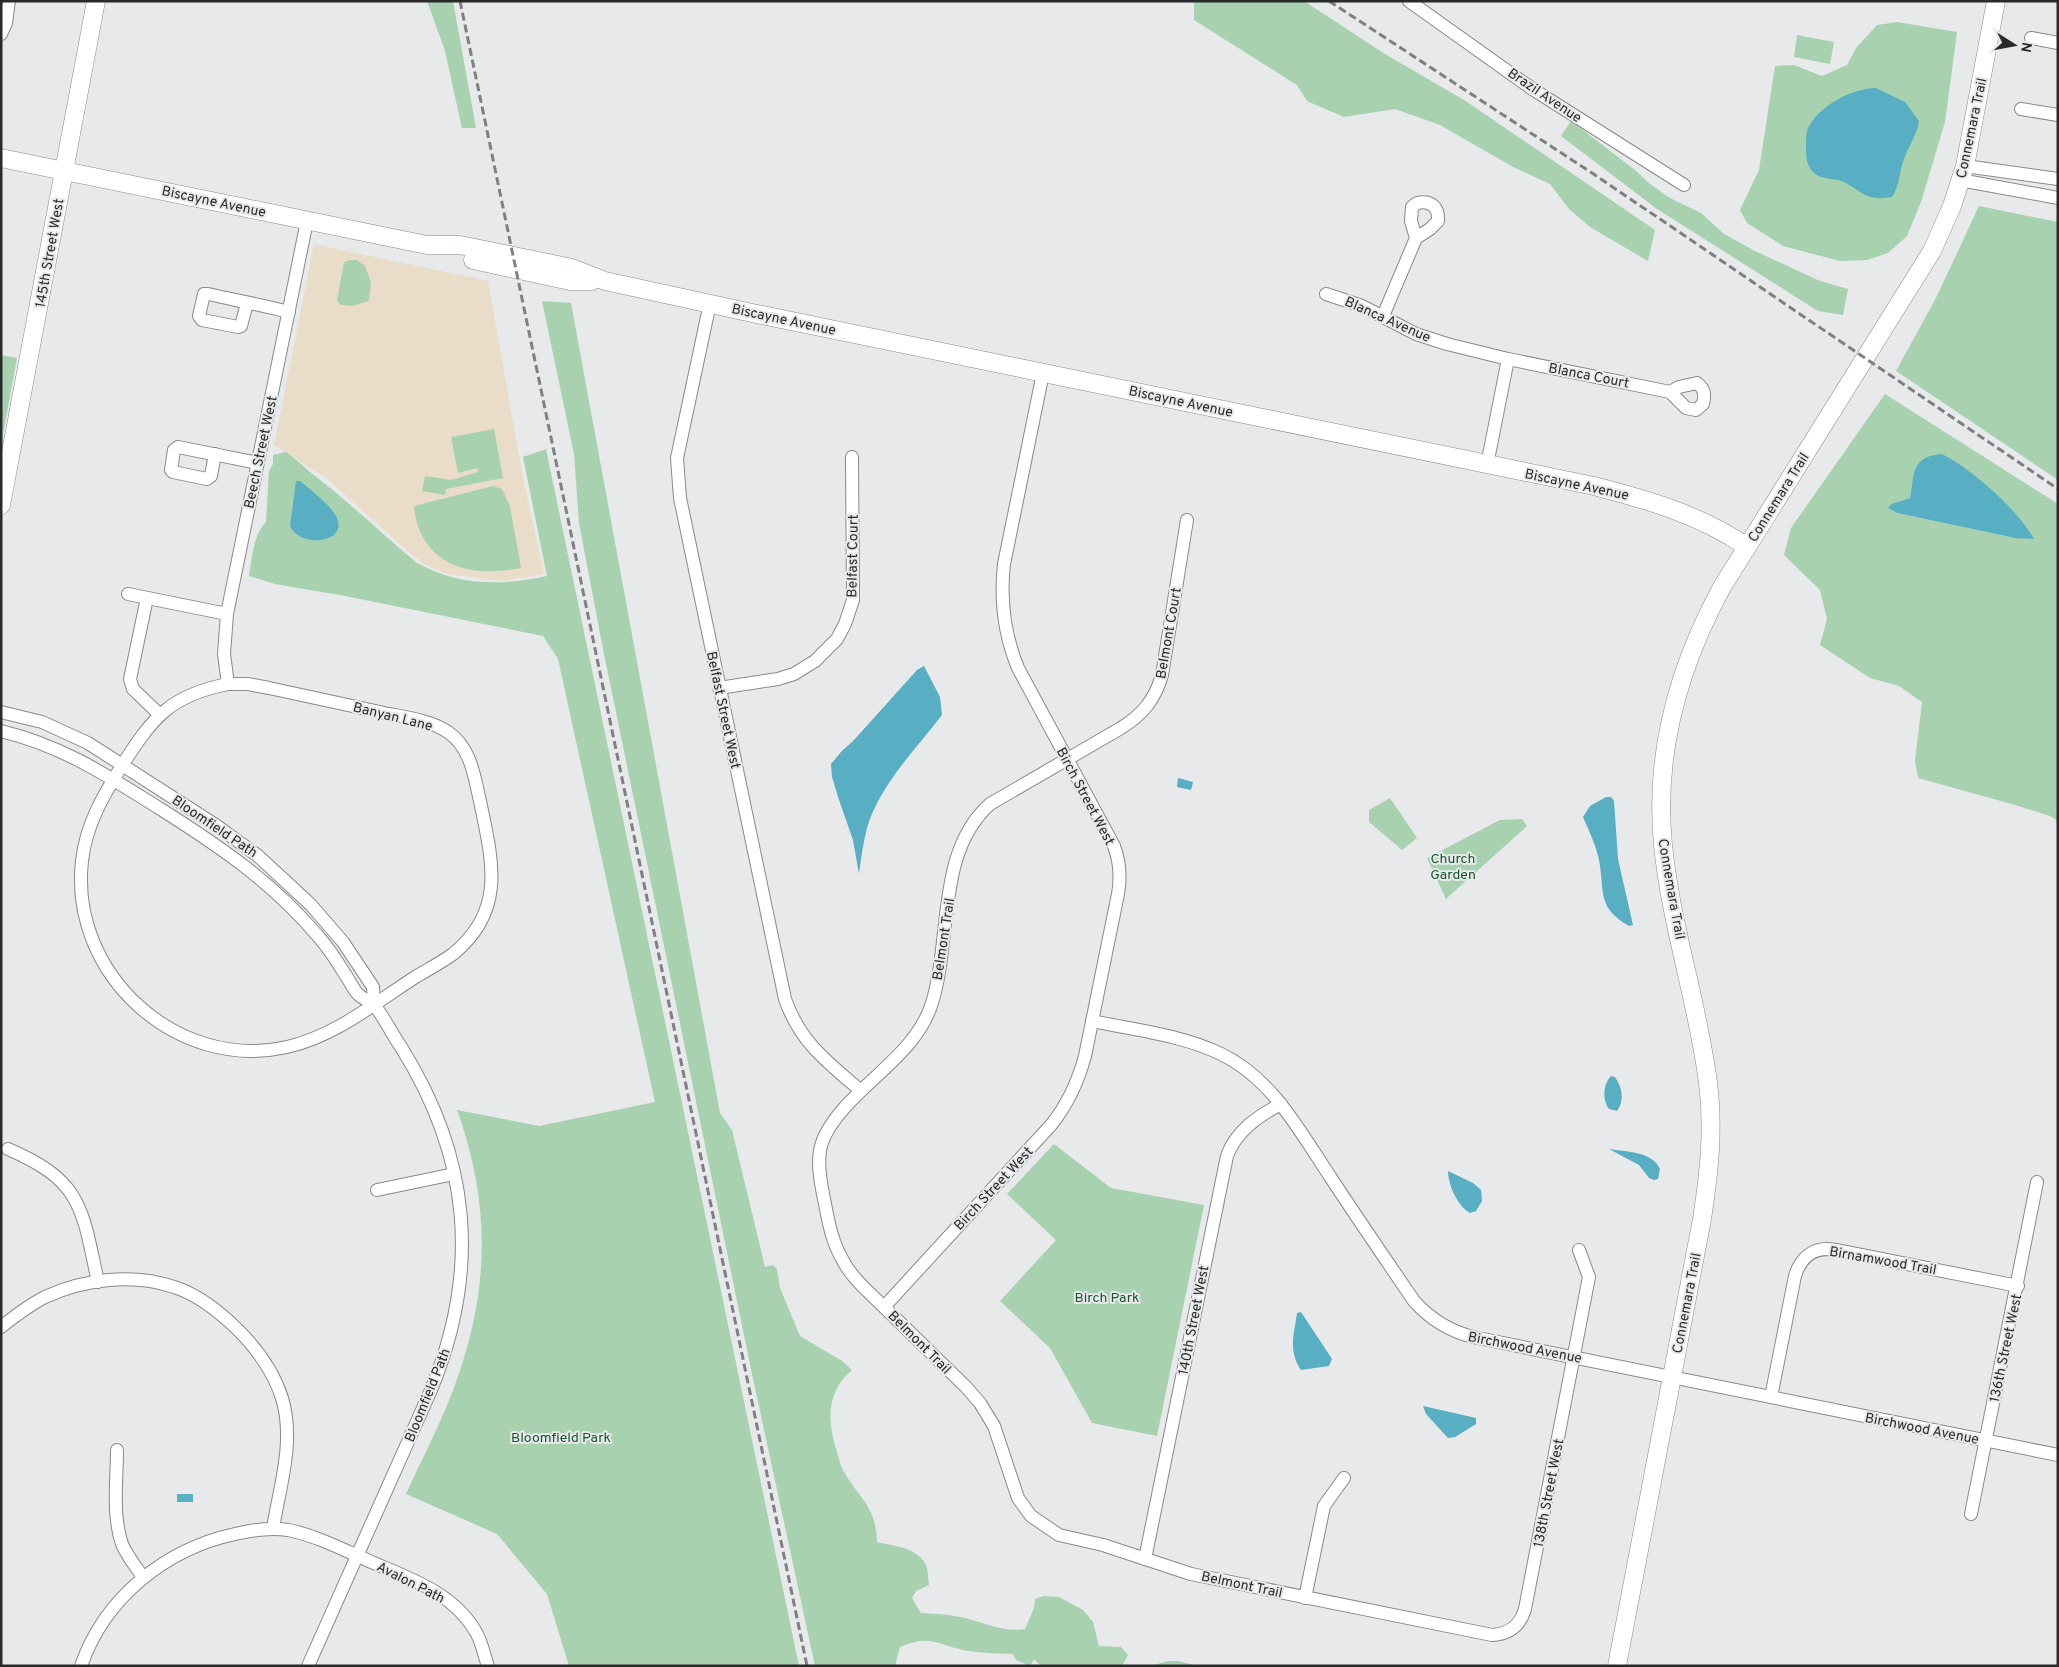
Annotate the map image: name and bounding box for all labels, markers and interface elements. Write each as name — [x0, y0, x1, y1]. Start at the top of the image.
north arrow — [1989, 20, 2039, 70]
text: N — [2016, 41, 2035, 54]
street label: Brazil Avenue — [1504, 65, 1584, 127]
street label: Connemara Trail — [1954, 77, 1991, 180]
street label: Biscayne Avenue — [160, 183, 267, 222]
street label: 145th Street West — [32, 197, 68, 309]
street label: Blanca Avenue — [1342, 294, 1433, 347]
street label: Biscayne Avenue — [730, 301, 837, 340]
street label: Blanca Court — [1547, 360, 1631, 393]
street label: Biscayne Avenue — [1127, 383, 1234, 422]
street label: Beech Street West — [241, 394, 282, 510]
street label: Connemara Trail — [1745, 450, 1814, 546]
street label: Biscayne Avenue — [1523, 466, 1630, 505]
street label: Belfast Court — [844, 514, 863, 598]
street label: Belmont Court — [1153, 586, 1186, 680]
street label: Belfast Street West — [702, 650, 743, 771]
street label: Banyan Lane — [351, 699, 434, 736]
street label: Birch Street West — [1052, 745, 1118, 848]
street label: Bloomfield Path — [168, 792, 260, 862]
street label: Connemara Trail — [1653, 837, 1688, 941]
park label: Church Garden — [1430, 851, 1476, 884]
street label: Belmont Trail — [930, 897, 959, 981]
street label: Birch Street West — [951, 1144, 1037, 1234]
street label: Birnamwood Trail — [1828, 1244, 1938, 1279]
street label: Connemara Trail — [1669, 1252, 1706, 1355]
street label: 140th Street West — [1176, 1264, 1213, 1376]
park label: Birch Park — [1075, 1290, 1139, 1307]
street label: 136th Street West — [1987, 1293, 2026, 1404]
street label: Belmont Trail — [884, 1308, 954, 1378]
street label: Birchwood Avenue — [1466, 1329, 1583, 1368]
street label: Bloomfield Path — [402, 1346, 455, 1445]
street label: Birchwood Avenue — [1863, 1410, 1980, 1449]
park label: Bloomfield Park — [511, 1430, 611, 1447]
street label: 138th Street West — [1531, 1438, 1568, 1549]
street label: Avalon Path — [373, 1559, 447, 1608]
street label: Belmont Trail — [1199, 1569, 1284, 1602]

